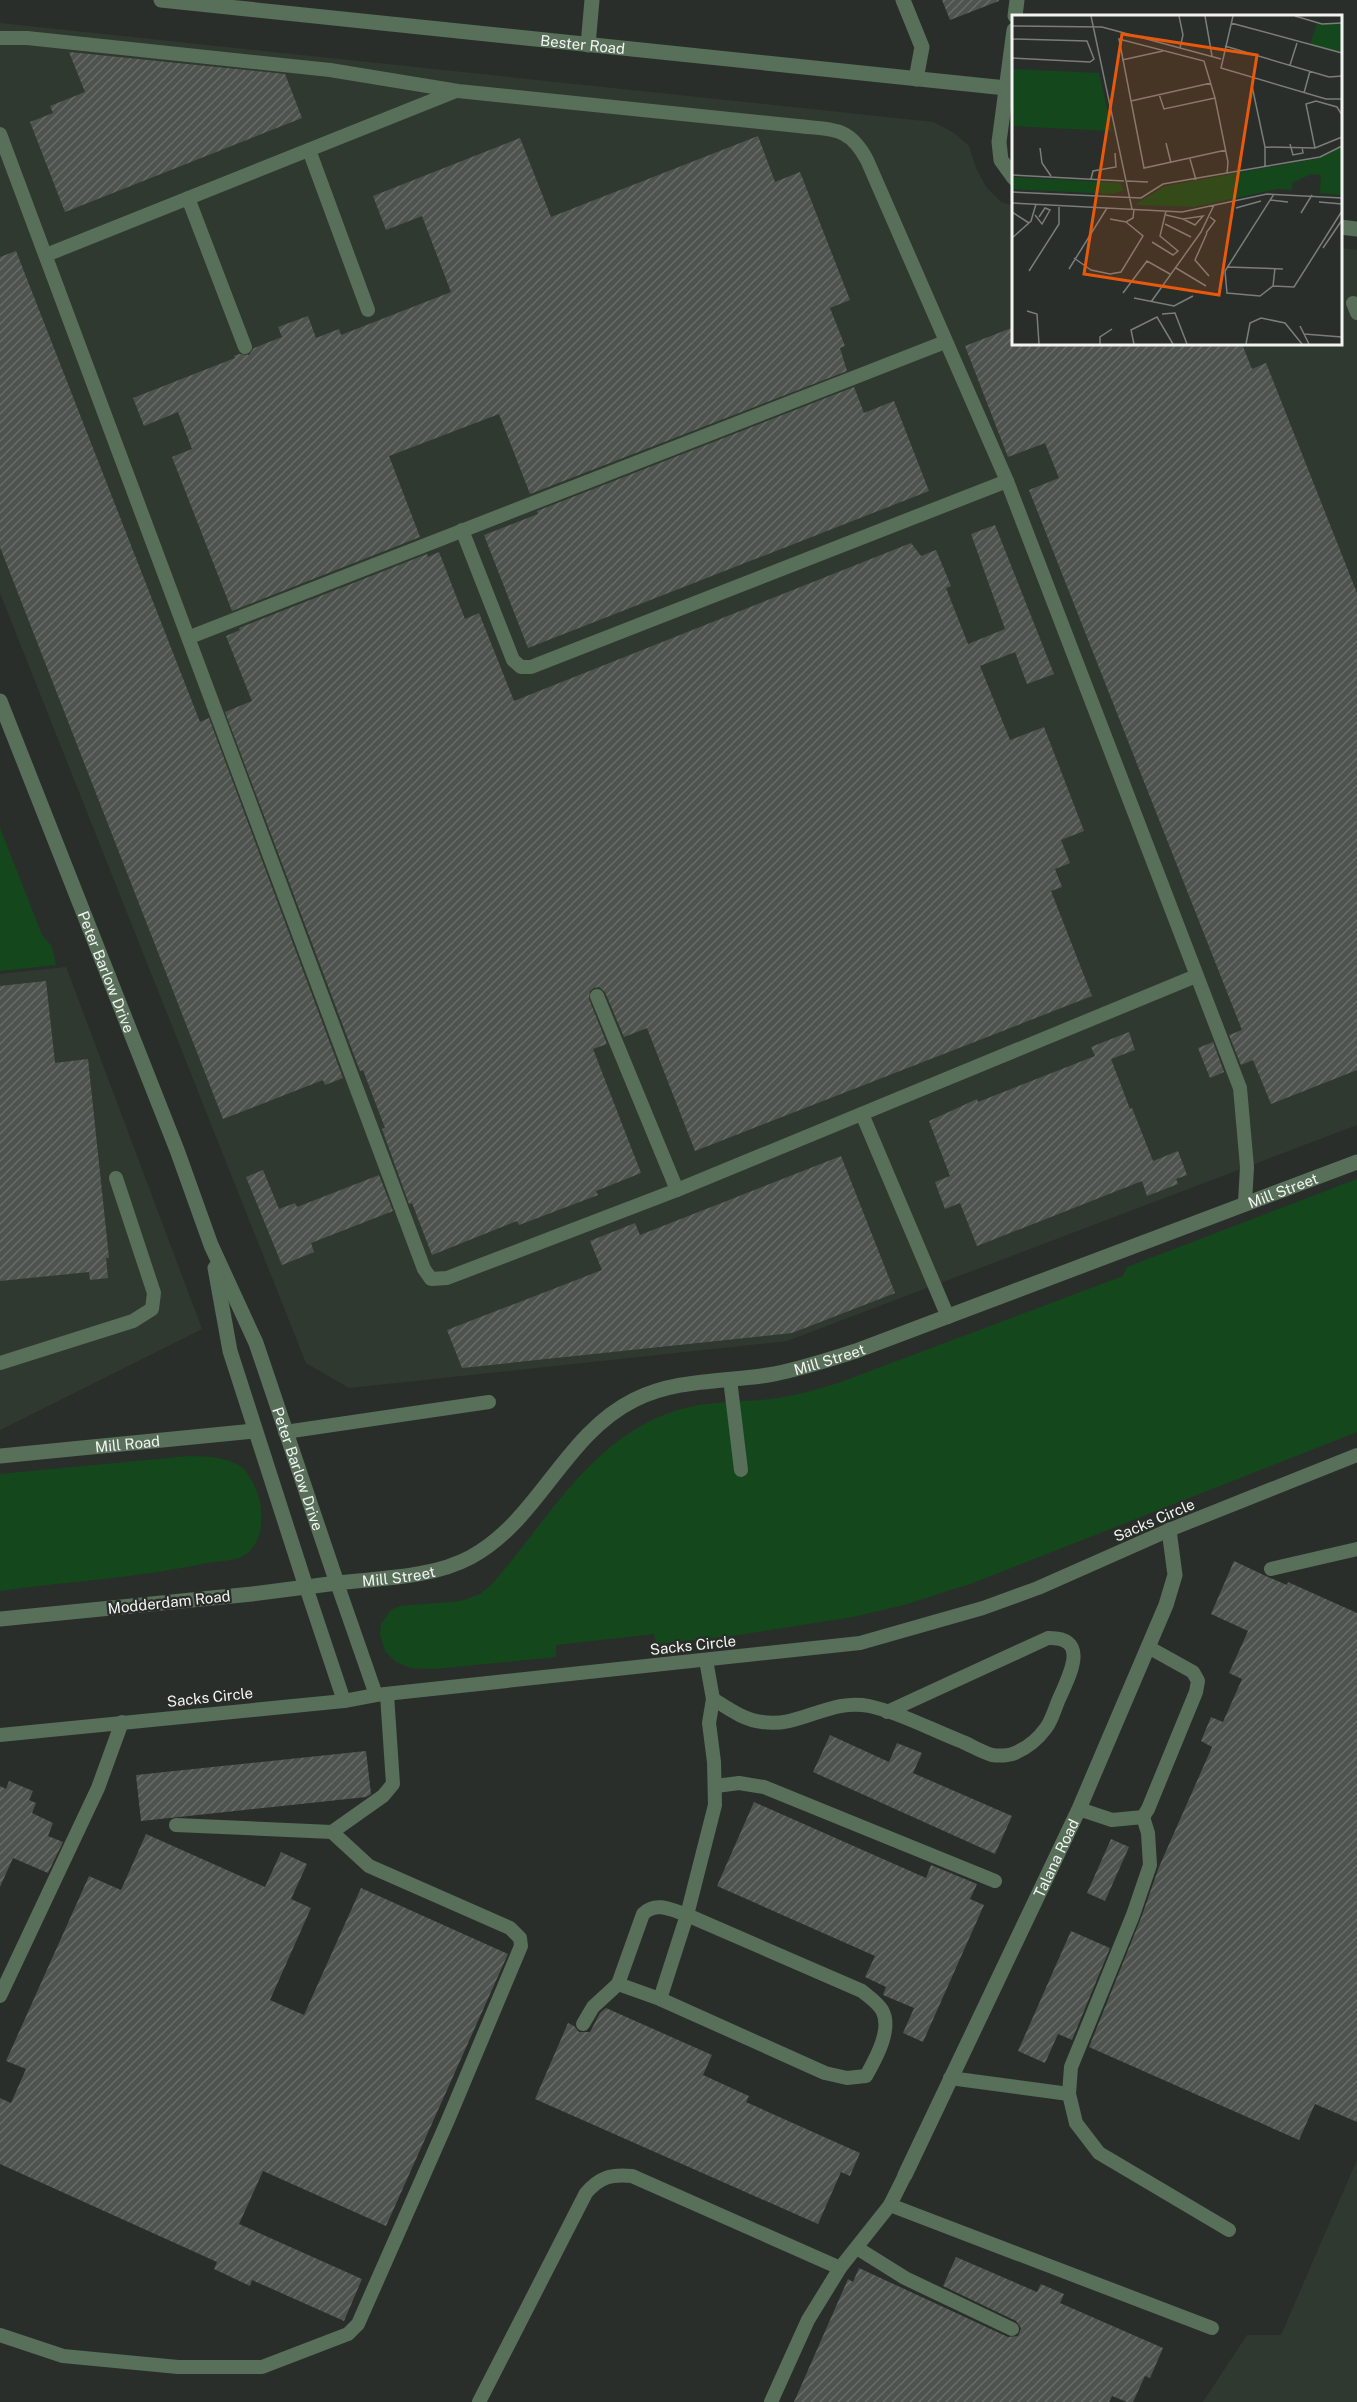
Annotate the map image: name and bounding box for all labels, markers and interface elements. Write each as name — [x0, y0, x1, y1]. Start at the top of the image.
inset map — [1012, 15, 1342, 345]
street label: Bester Road — [539, 31, 626, 57]
street label: Peter Barlow Drive — [75, 908, 138, 1035]
street label: Mill Street — [1245, 1169, 1320, 1211]
street label: Mill Street — [792, 1340, 867, 1378]
street label: Peter Barlow Drive — [270, 1405, 327, 1533]
street label: Mill Road — [94, 1432, 161, 1455]
street label: Sacks Circle — [1111, 1495, 1197, 1545]
street label: Mill Street — [361, 1562, 437, 1589]
street label: Modderdam Road — [107, 1587, 231, 1617]
street label: Sacks Circle — [649, 1632, 737, 1658]
street label: Sacks Circle — [166, 1684, 254, 1710]
street label: Talana Road — [1030, 1816, 1082, 1900]

